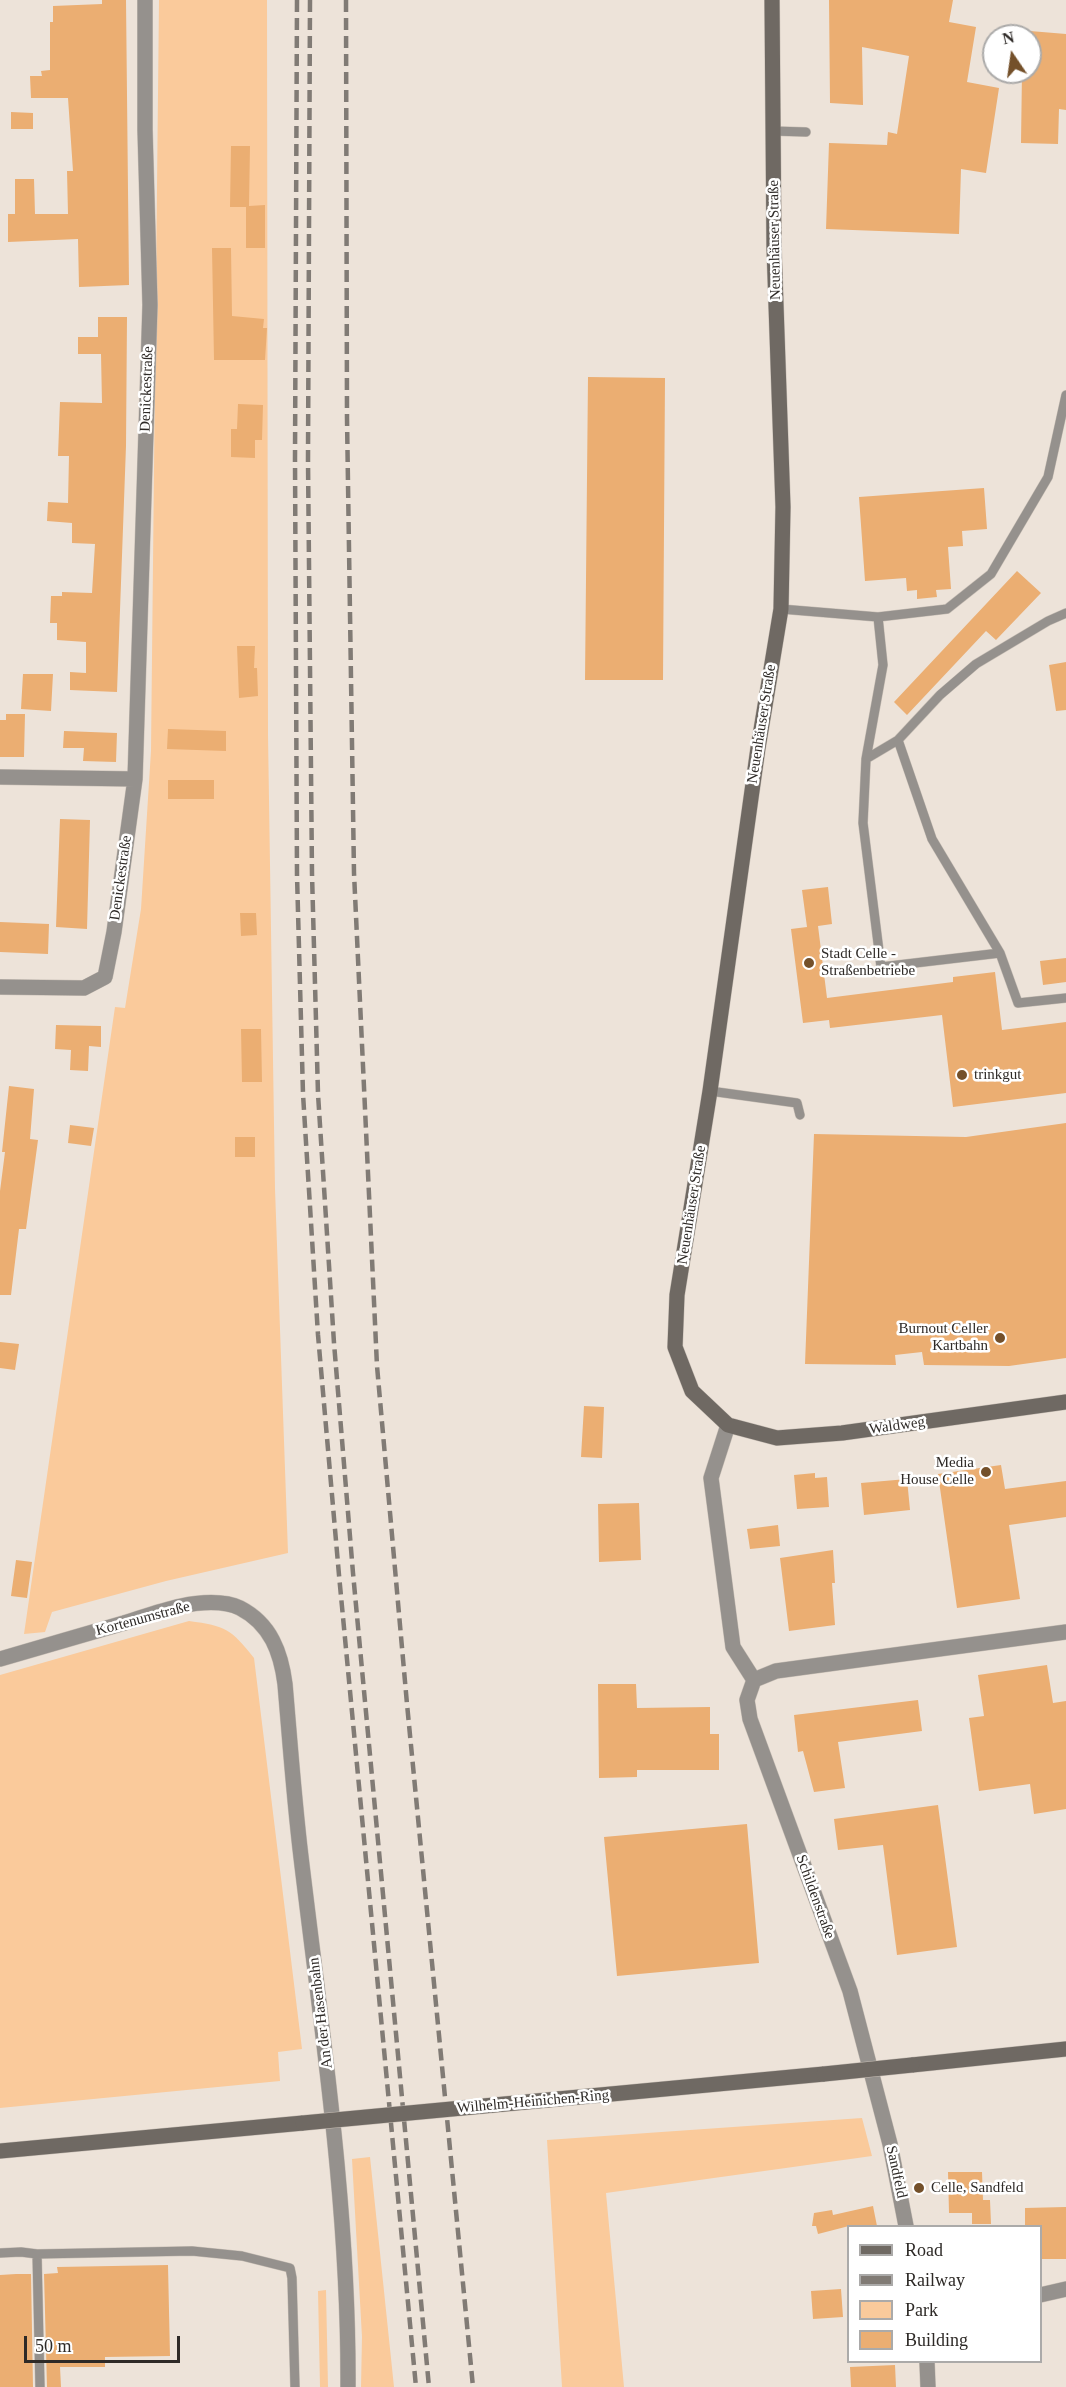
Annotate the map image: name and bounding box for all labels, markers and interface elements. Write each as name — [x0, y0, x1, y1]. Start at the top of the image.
north arrow — [982, 24, 1042, 84]
text: N — [1001, 28, 1016, 48]
street label: Neuenhäuser Straße — [765, 180, 785, 300]
street label: Denickestraße — [137, 346, 157, 432]
street label: Neuenhäuser Straße — [744, 663, 780, 785]
street label: Denickestraße — [106, 834, 136, 922]
place label: Stadt Celle - Straßenbetriebe — [821, 945, 915, 980]
marker: Stadt Celle - Straßenbetriebe — [802, 956, 816, 970]
place label: trinkgut — [974, 1066, 1021, 1084]
marker: trinkgut — [955, 1068, 969, 1082]
street label: Neuenhäuser Straße — [674, 1144, 710, 1266]
place label: Burnout Celler Kartbahn — [898, 1320, 988, 1355]
marker: Burnout Celler Kartbahn — [993, 1331, 1007, 1345]
street label: Waldweg — [868, 1413, 926, 1439]
place label: Media House Celle — [900, 1454, 974, 1489]
marker: Media House Celle — [979, 1465, 993, 1479]
street label: Kortenumstraße — [94, 1598, 192, 1640]
street label: Schildenstraße — [791, 1852, 839, 1942]
street label: An der Hasenbahn — [305, 1957, 337, 2069]
street label: Wilhelm-Heinichen-Ring — [456, 2086, 610, 2118]
street label: Sandfeld — [882, 2144, 910, 2200]
place label: Celle, Sandfeld — [931, 2179, 1023, 2197]
marker: Celle, Sandfeld — [912, 2181, 926, 2195]
legend — [847, 2225, 1042, 2363]
text: Road — [905, 2240, 943, 2260]
text: Railway — [905, 2270, 965, 2290]
text: Park — [905, 2300, 938, 2320]
scale bar — [27, 2324, 183, 2362]
text: Building — [905, 2330, 968, 2350]
text: 50 m — [35, 2336, 72, 2356]

